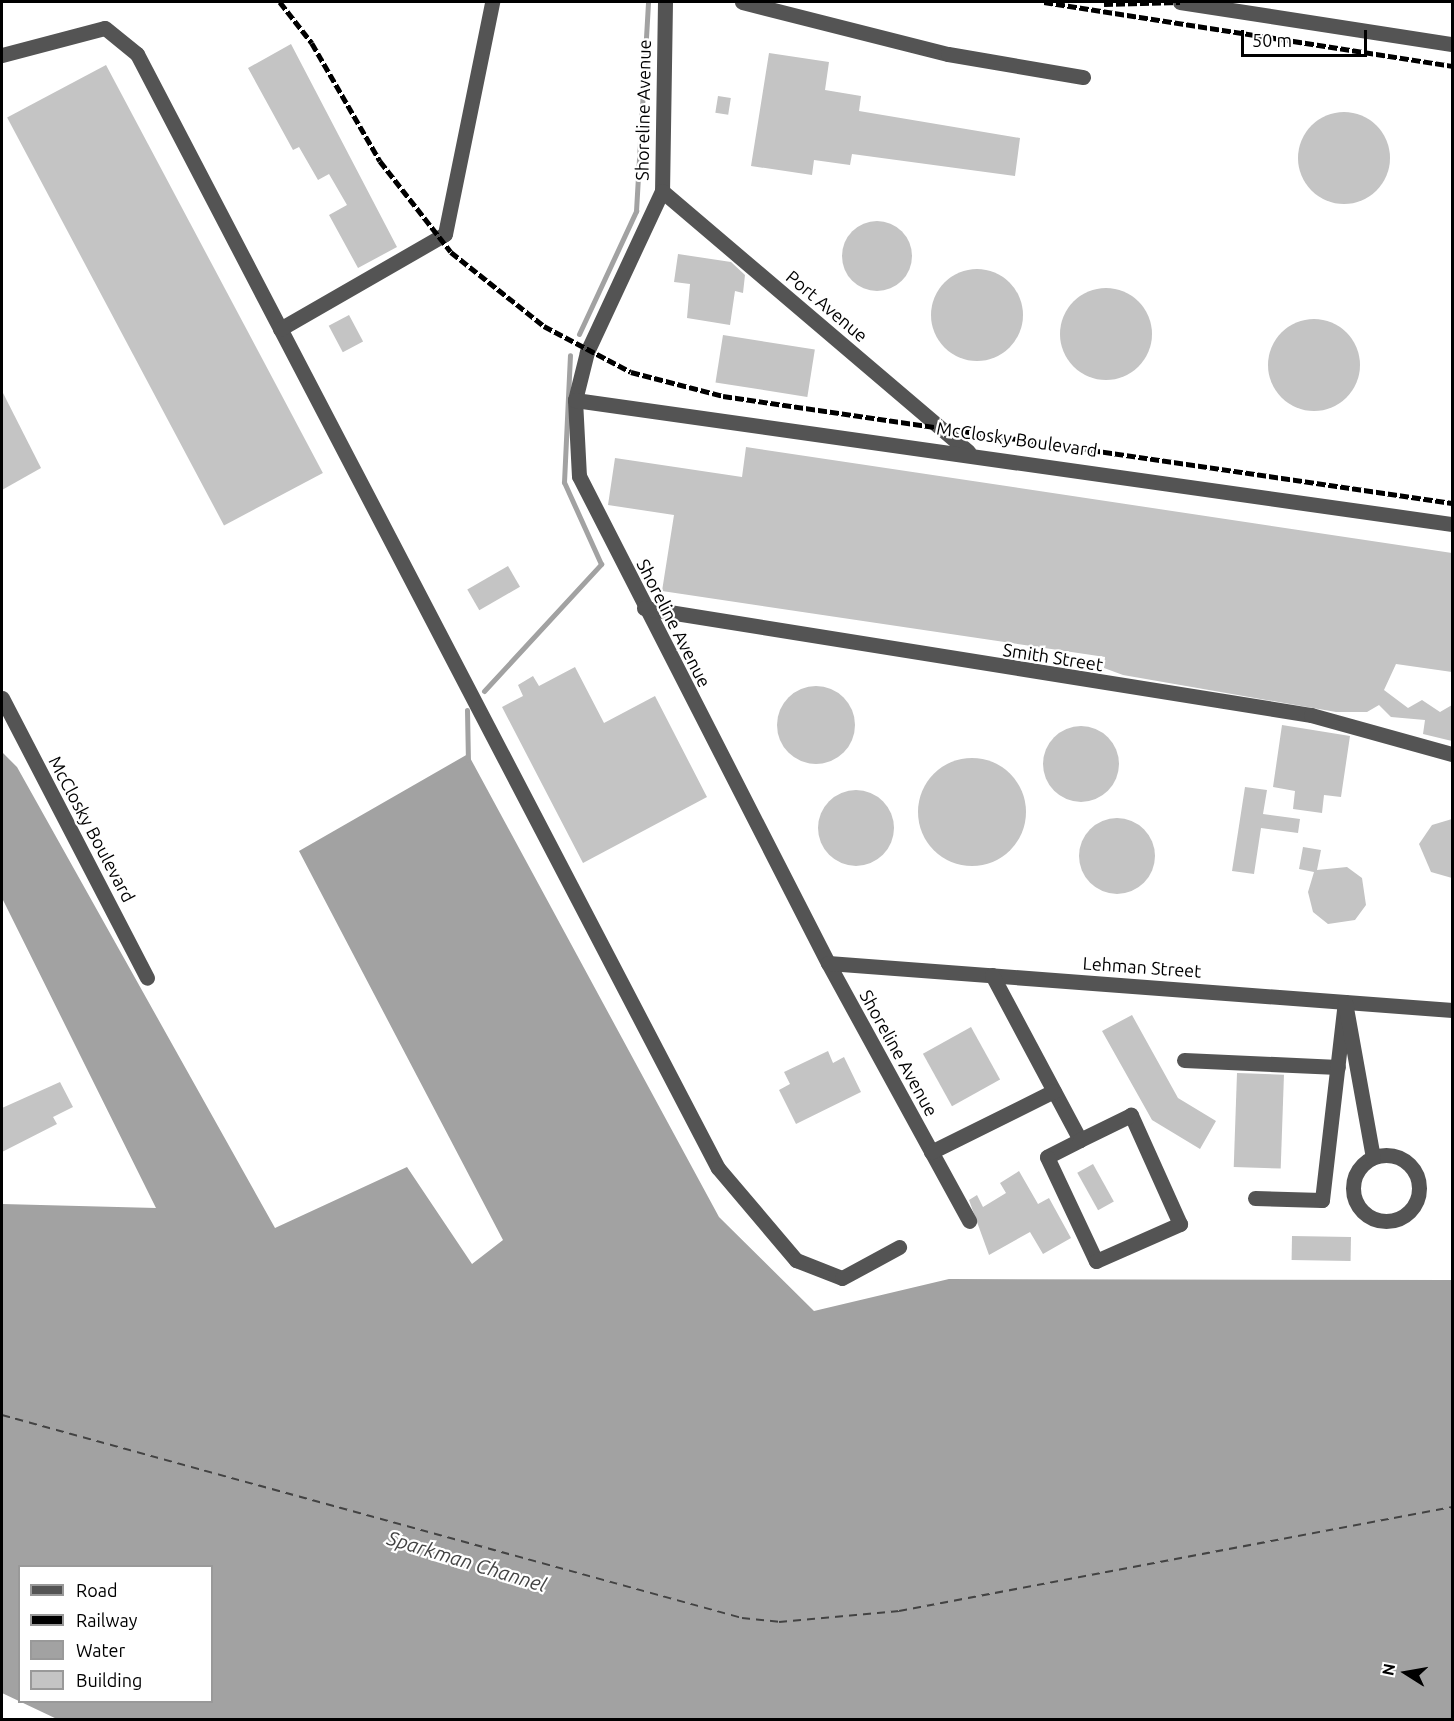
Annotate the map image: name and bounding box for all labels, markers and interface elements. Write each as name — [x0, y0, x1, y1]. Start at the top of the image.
scale bar — [1244, 18, 1370, 56]
text: 50 m — [1252, 30, 1292, 50]
street label: Shoreline Avenue — [631, 39, 655, 181]
street label: Port Avenue — [782, 266, 872, 346]
street label: McClosky Boulevard — [935, 417, 1099, 461]
street label: Shoreline Avenue — [632, 555, 716, 691]
street label: Smith Street — [1001, 638, 1105, 676]
street label: McClosky Boulevard — [44, 752, 140, 906]
street label: Lehman Street — [1082, 952, 1202, 982]
street label: Shoreline Avenue — [855, 986, 943, 1120]
water label: Sparkman Channel — [384, 1525, 550, 1597]
legend — [18, 1565, 213, 1703]
text: Road — [76, 1580, 118, 1600]
text: Railway — [76, 1610, 137, 1630]
text: Water — [76, 1640, 125, 1660]
north arrow — [1376, 1643, 1436, 1703]
text: N — [1378, 1662, 1398, 1677]
text: Building — [76, 1670, 142, 1690]

